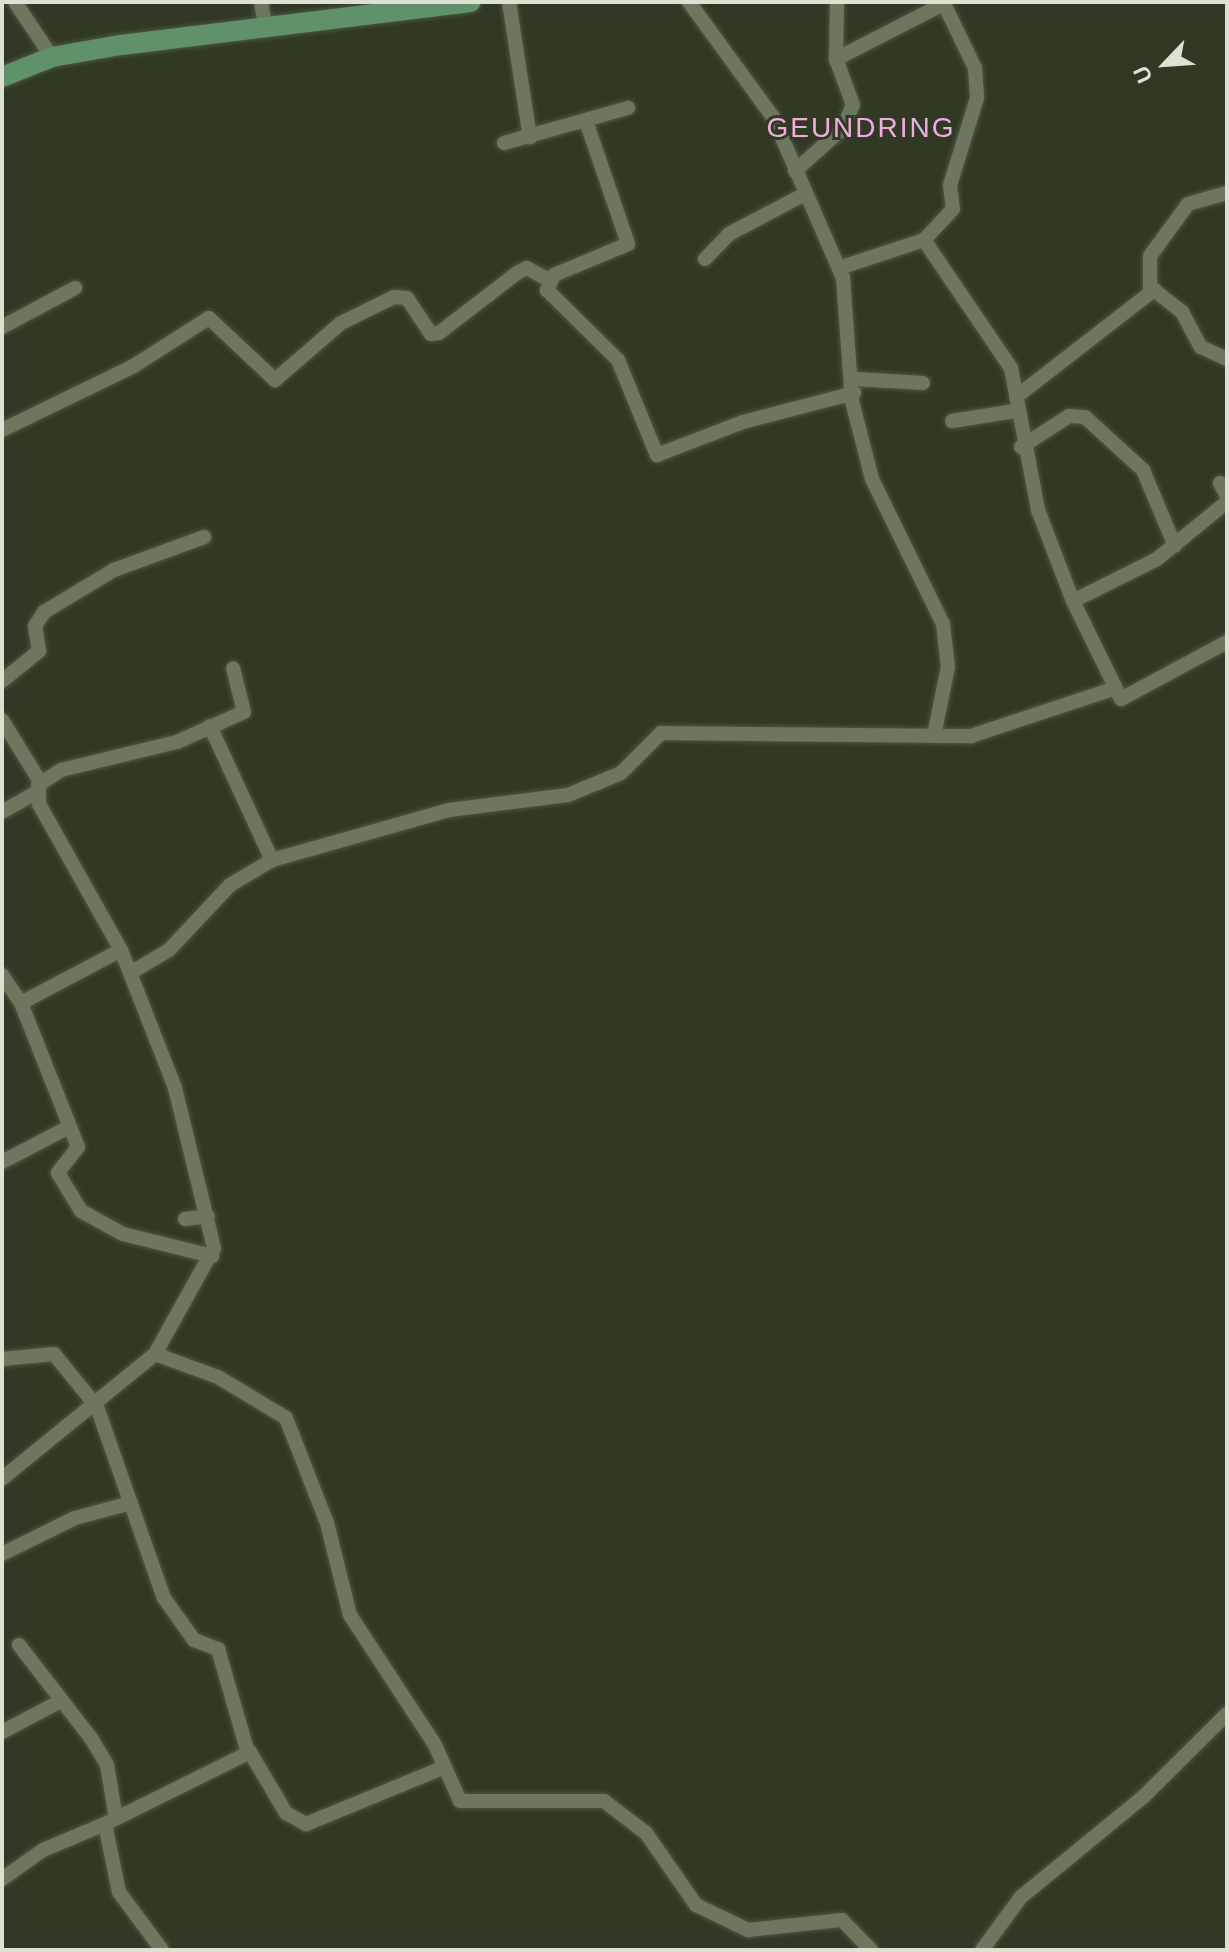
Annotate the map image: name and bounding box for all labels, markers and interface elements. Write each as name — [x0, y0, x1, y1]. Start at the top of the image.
north arrow — [1125, 24, 1205, 104]
text: U — [1128, 62, 1157, 87]
district label: GEUNDRING — [766, 111, 956, 145]

